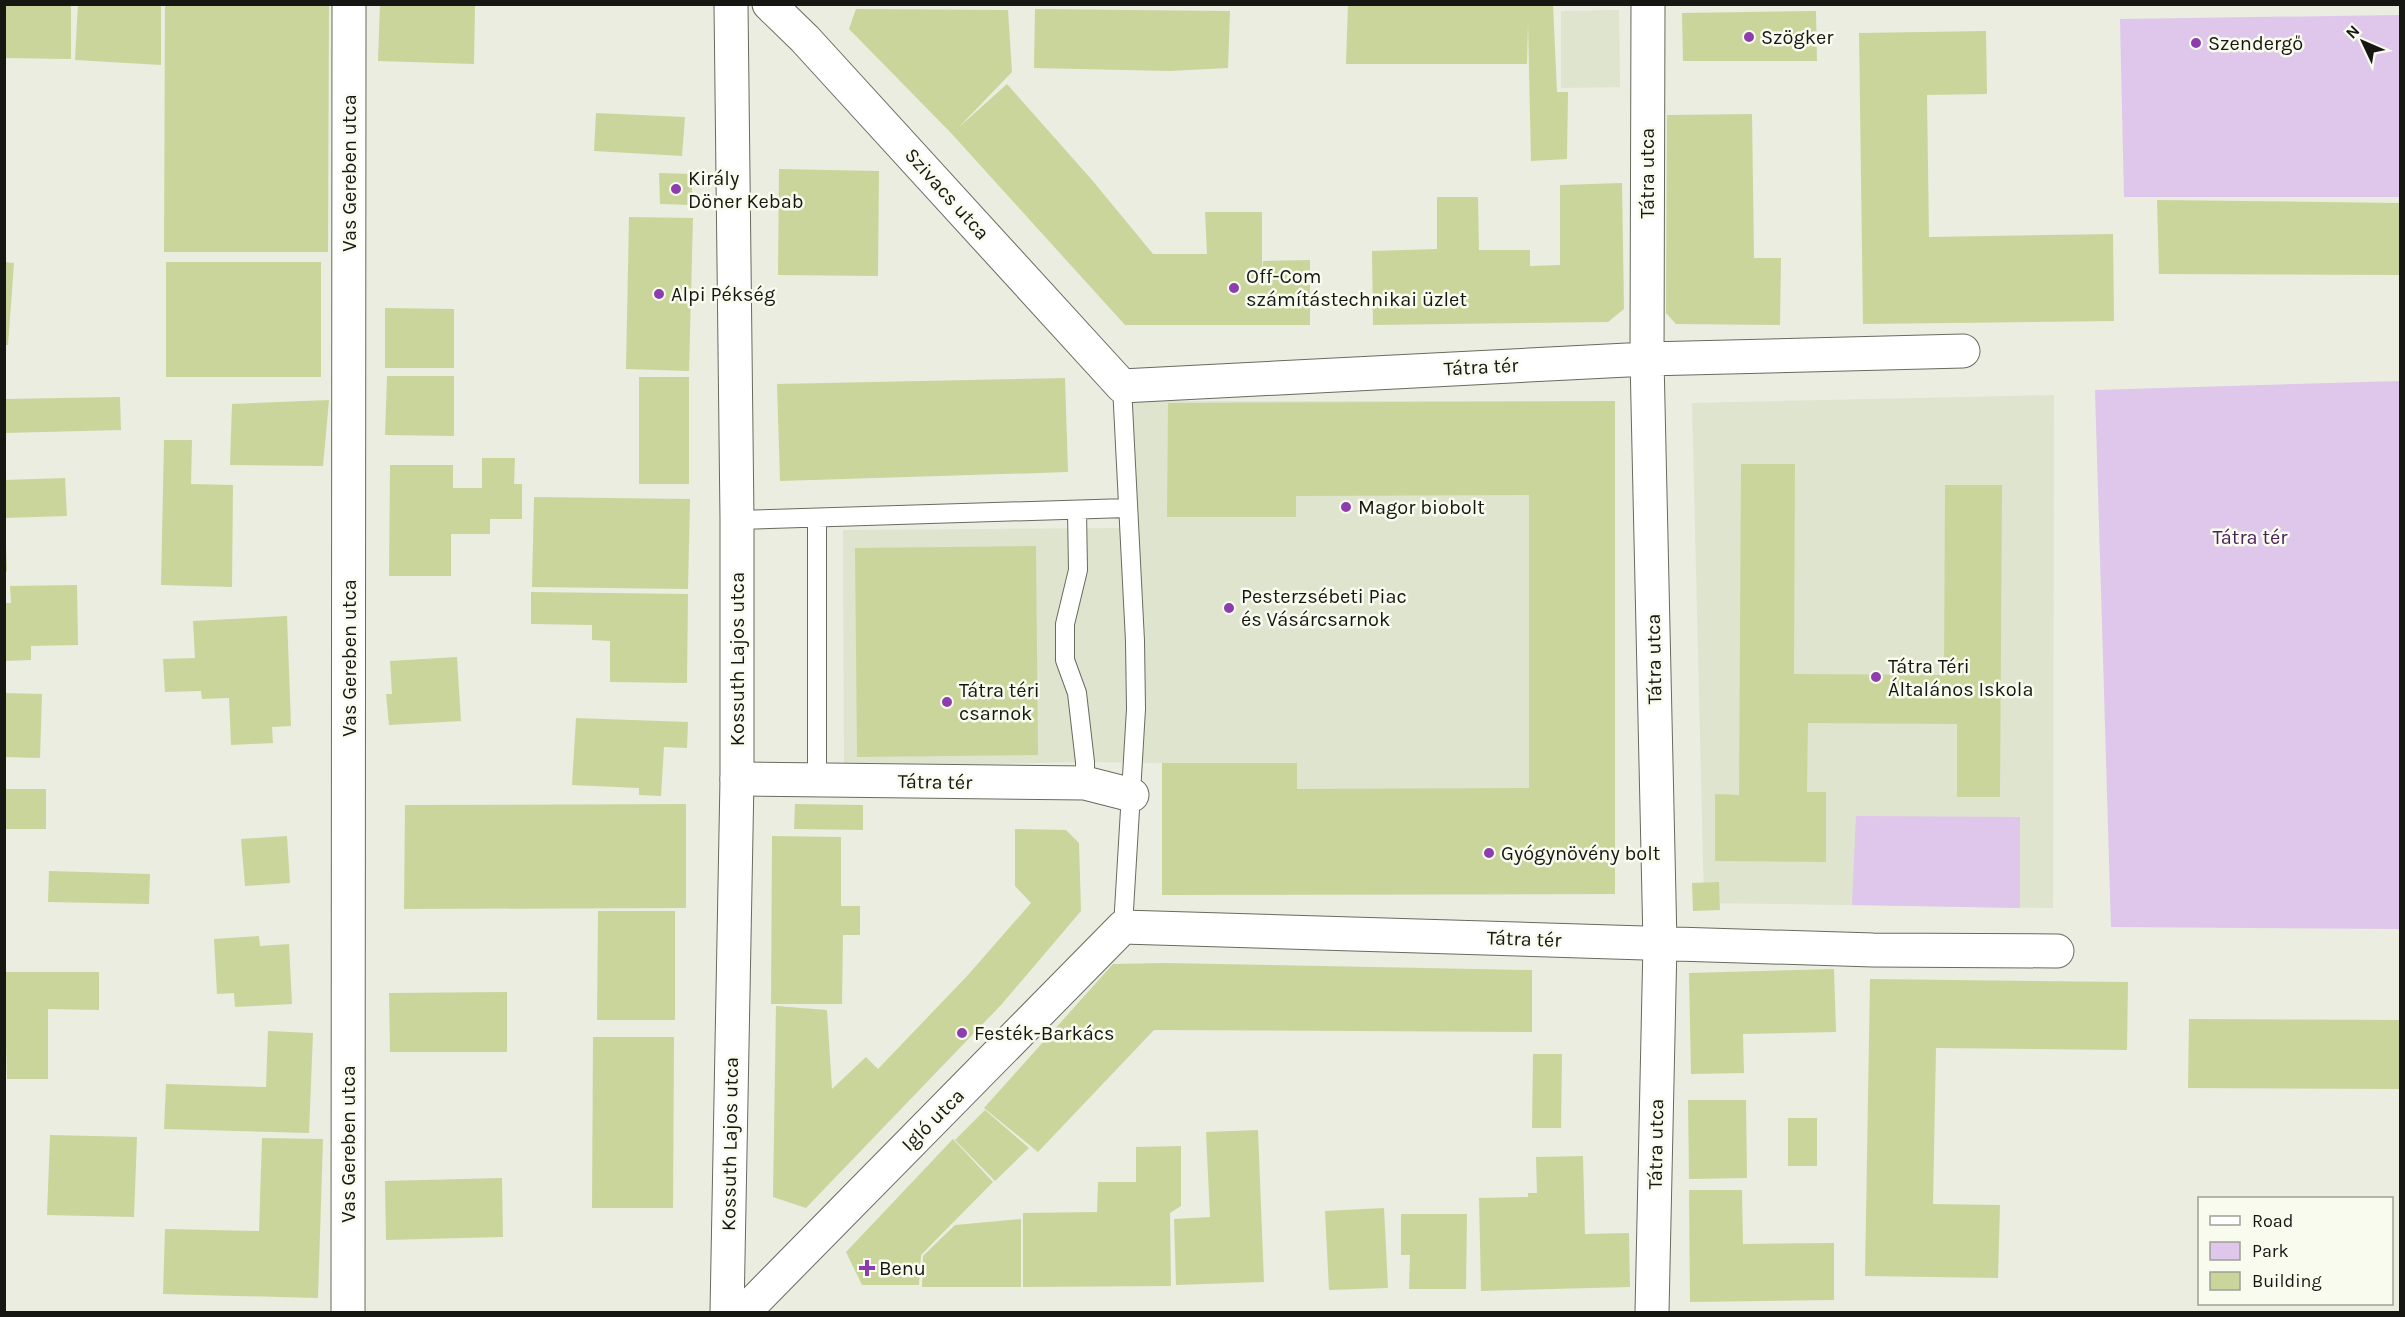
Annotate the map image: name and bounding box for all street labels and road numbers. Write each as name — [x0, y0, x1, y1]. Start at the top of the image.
street label: Vas Gereben utca — [338, 94, 361, 252]
street label: Tátra utca — [1636, 128, 1659, 218]
street label: Szivacs utca — [900, 144, 994, 244]
street label: Tátra tér — [1443, 354, 1520, 380]
street label: Kossuth Lajos utca — [726, 572, 749, 746]
street label: Vas Gereben utca — [338, 579, 361, 737]
street label: Tátra utca — [1642, 613, 1666, 705]
street label: Tátra tér — [897, 770, 973, 794]
street label: Tátra tér — [1486, 926, 1563, 952]
street label: Kossuth Lajos utca — [717, 1057, 743, 1231]
street label: Vas Gereben utca — [337, 1065, 360, 1223]
street label: Igló utca — [897, 1084, 969, 1156]
street label: Tátra utca — [1644, 1098, 1668, 1190]

